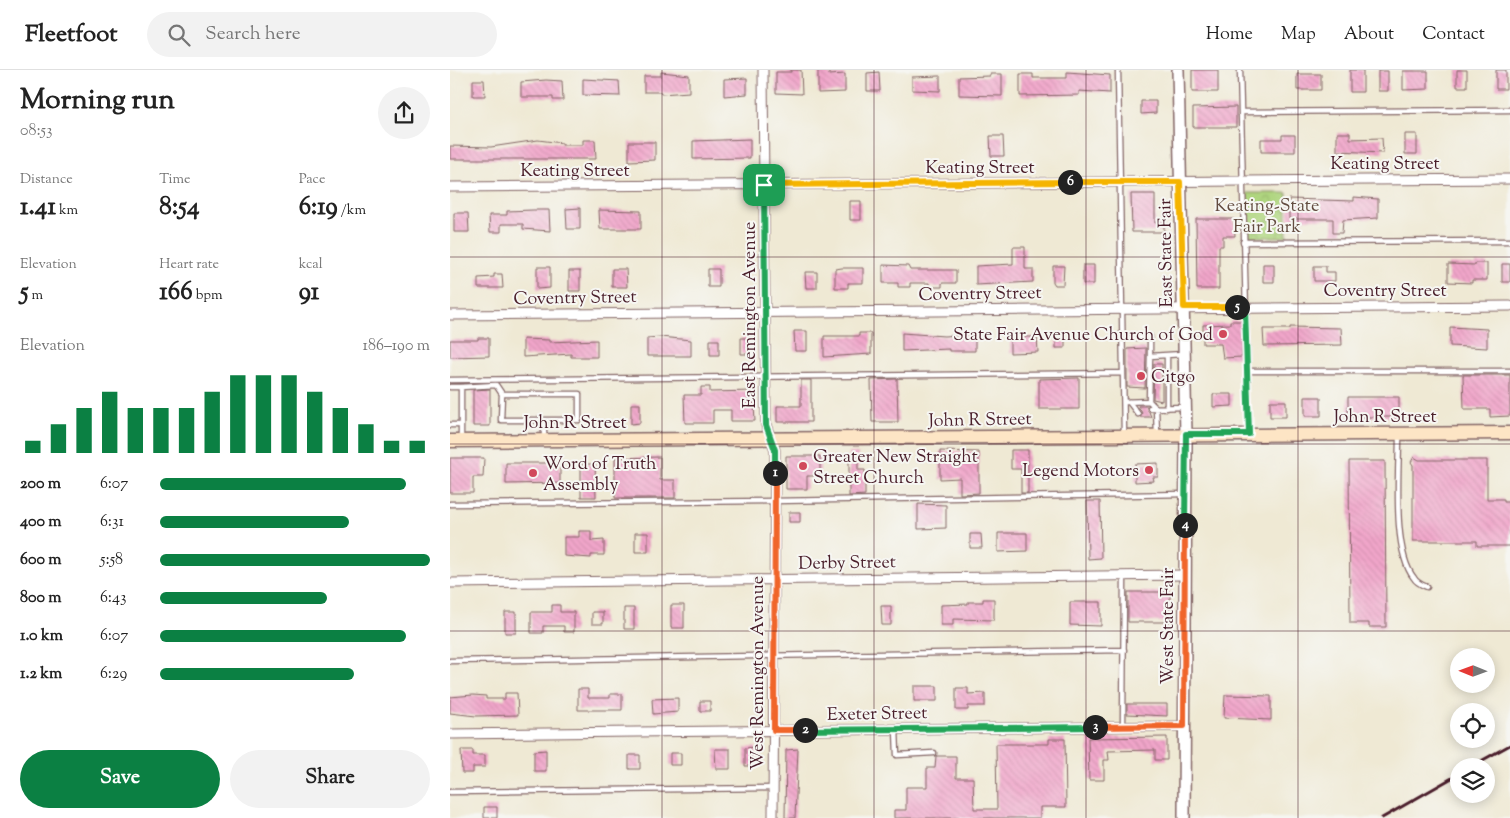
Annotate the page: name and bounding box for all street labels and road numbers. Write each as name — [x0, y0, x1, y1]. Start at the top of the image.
street label: Keating Street — [1330, 152, 1440, 178]
street label: Keating Street — [925, 156, 1035, 182]
street label: Keating Street — [520, 159, 630, 185]
street label: East State Fair — [1153, 198, 1181, 308]
street label: East Remington Avenue — [738, 222, 764, 408]
street label: Coventry Street — [1323, 279, 1447, 305]
street label: Coventry Street — [918, 281, 1042, 309]
street label: Coventry Street — [513, 285, 637, 313]
street label: John R Street — [1332, 405, 1437, 431]
street label: John R Street — [927, 407, 1032, 435]
street label: John R Street — [522, 411, 627, 437]
street label: Derby Street — [798, 550, 896, 578]
street label: West State Fair — [1156, 567, 1182, 684]
street label: West Remington Avenue — [746, 576, 772, 770]
street label: Exeter Street — [827, 701, 927, 729]

